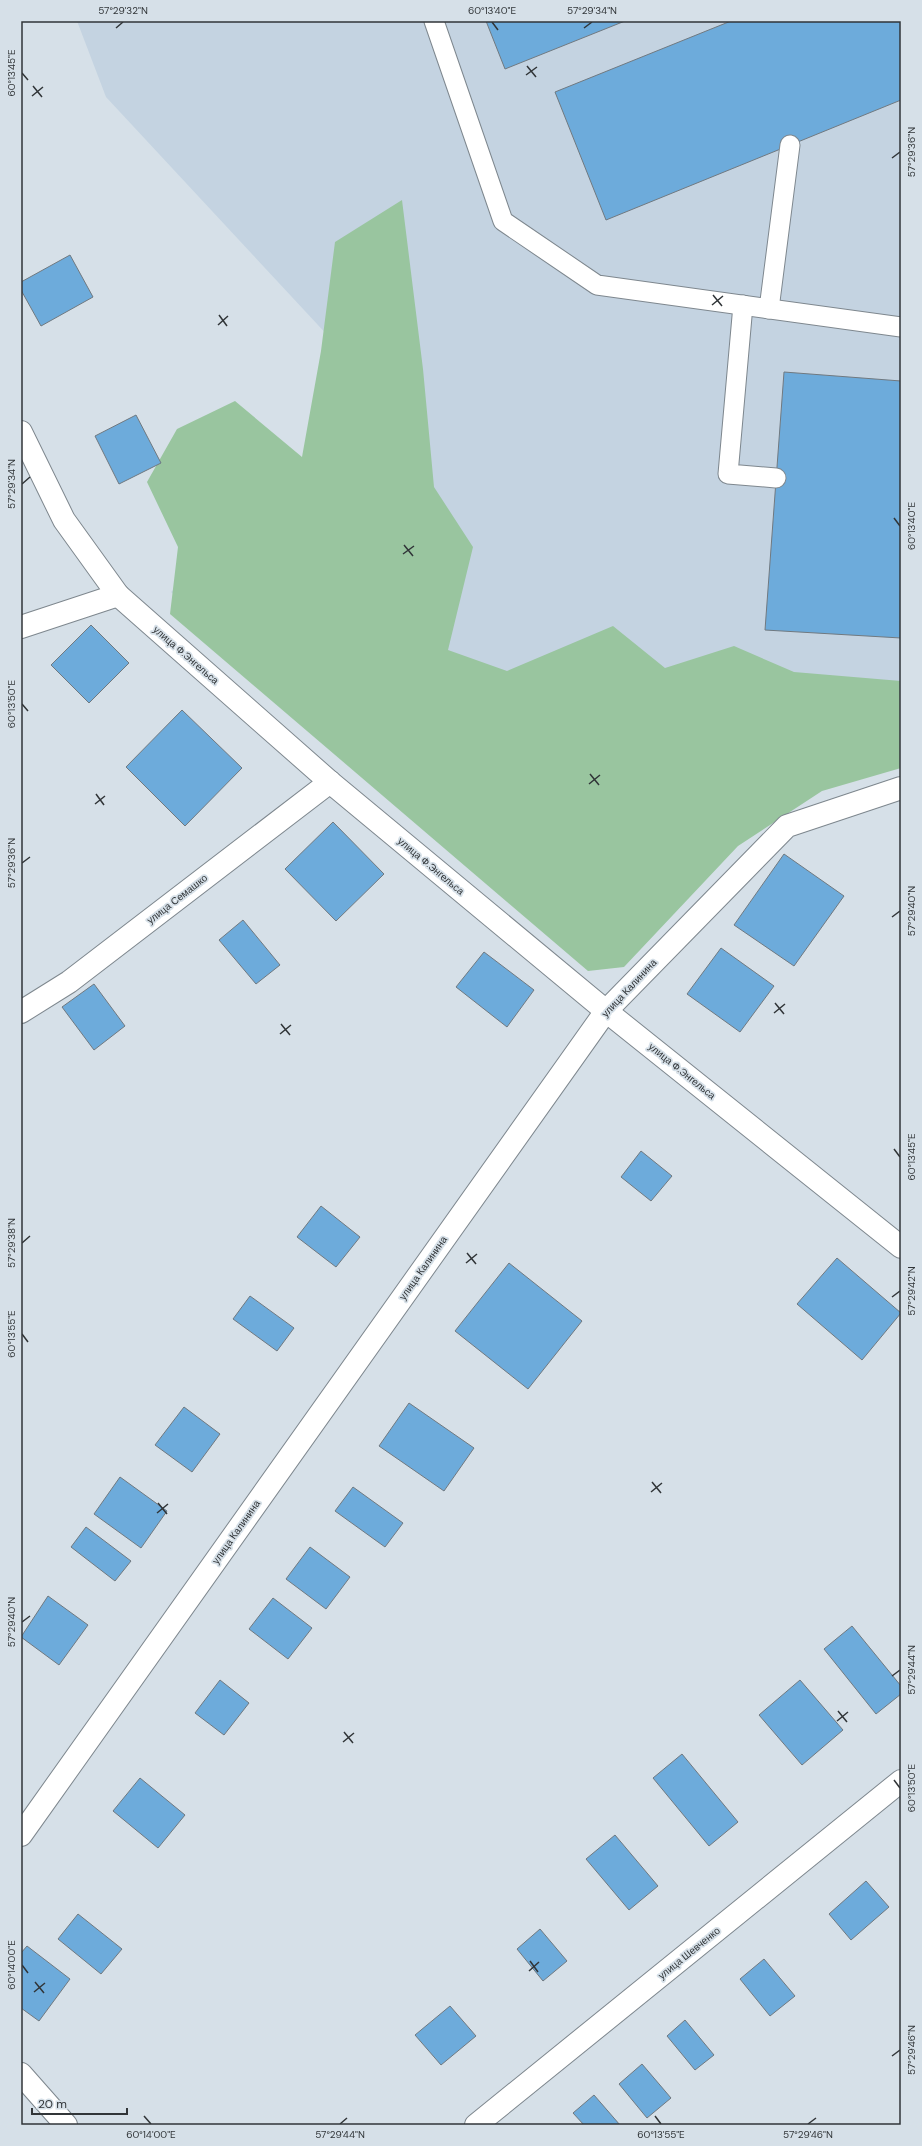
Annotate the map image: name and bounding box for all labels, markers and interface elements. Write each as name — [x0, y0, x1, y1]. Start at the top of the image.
text: 57°29'32"N — [98, 4, 148, 17]
text: 60°13'40"E — [468, 4, 516, 17]
text: 57°29'34"N — [567, 4, 617, 17]
text: 60°13'45"E — [5, 49, 18, 97]
text: 57°29'36"N — [905, 127, 918, 177]
text: 57°29'34"N — [5, 459, 18, 509]
text: 60°13'40"E — [905, 502, 918, 550]
street label: улица Ф.Энгельса — [151, 623, 222, 687]
text: 60°13'50"E — [5, 679, 18, 728]
street label: улица Ф.Энгельса — [395, 834, 467, 898]
text: 57°29'36"N — [5, 838, 18, 888]
street label: улица Семашко — [144, 871, 210, 927]
text: 57°29'40"N — [905, 886, 918, 936]
street label: улица Калинина — [599, 956, 660, 1020]
street label: улица Ф.Энгельса — [646, 1040, 719, 1102]
text: 60°13'45"E — [905, 1133, 918, 1181]
text: 57°29'38"N — [5, 1218, 18, 1268]
street label: улица Калинина — [396, 1233, 450, 1303]
text: 57°29'42"N — [905, 1266, 918, 1316]
text: 60°13'55"E — [5, 1310, 18, 1358]
street label: улица Калинина — [209, 1497, 263, 1567]
text: 57°29'40"N — [5, 1597, 18, 1647]
text: 57°29'44"N — [905, 1645, 918, 1695]
text: 60°13'50"E — [905, 1763, 918, 1812]
street label: улица Шевченко — [655, 1924, 723, 1982]
text: 60°14'00"E — [5, 1940, 18, 1990]
text: 57°29'46"N — [905, 2025, 918, 2075]
scale bar — [32, 2090, 127, 2116]
text: 20 m — [38, 2096, 67, 2112]
text: 60°14'00"E — [126, 2128, 176, 2141]
text: 57°29'44"N — [315, 2128, 365, 2141]
text: 60°13'55"E — [637, 2128, 685, 2141]
text: 57°29'46"N — [783, 2128, 833, 2141]

